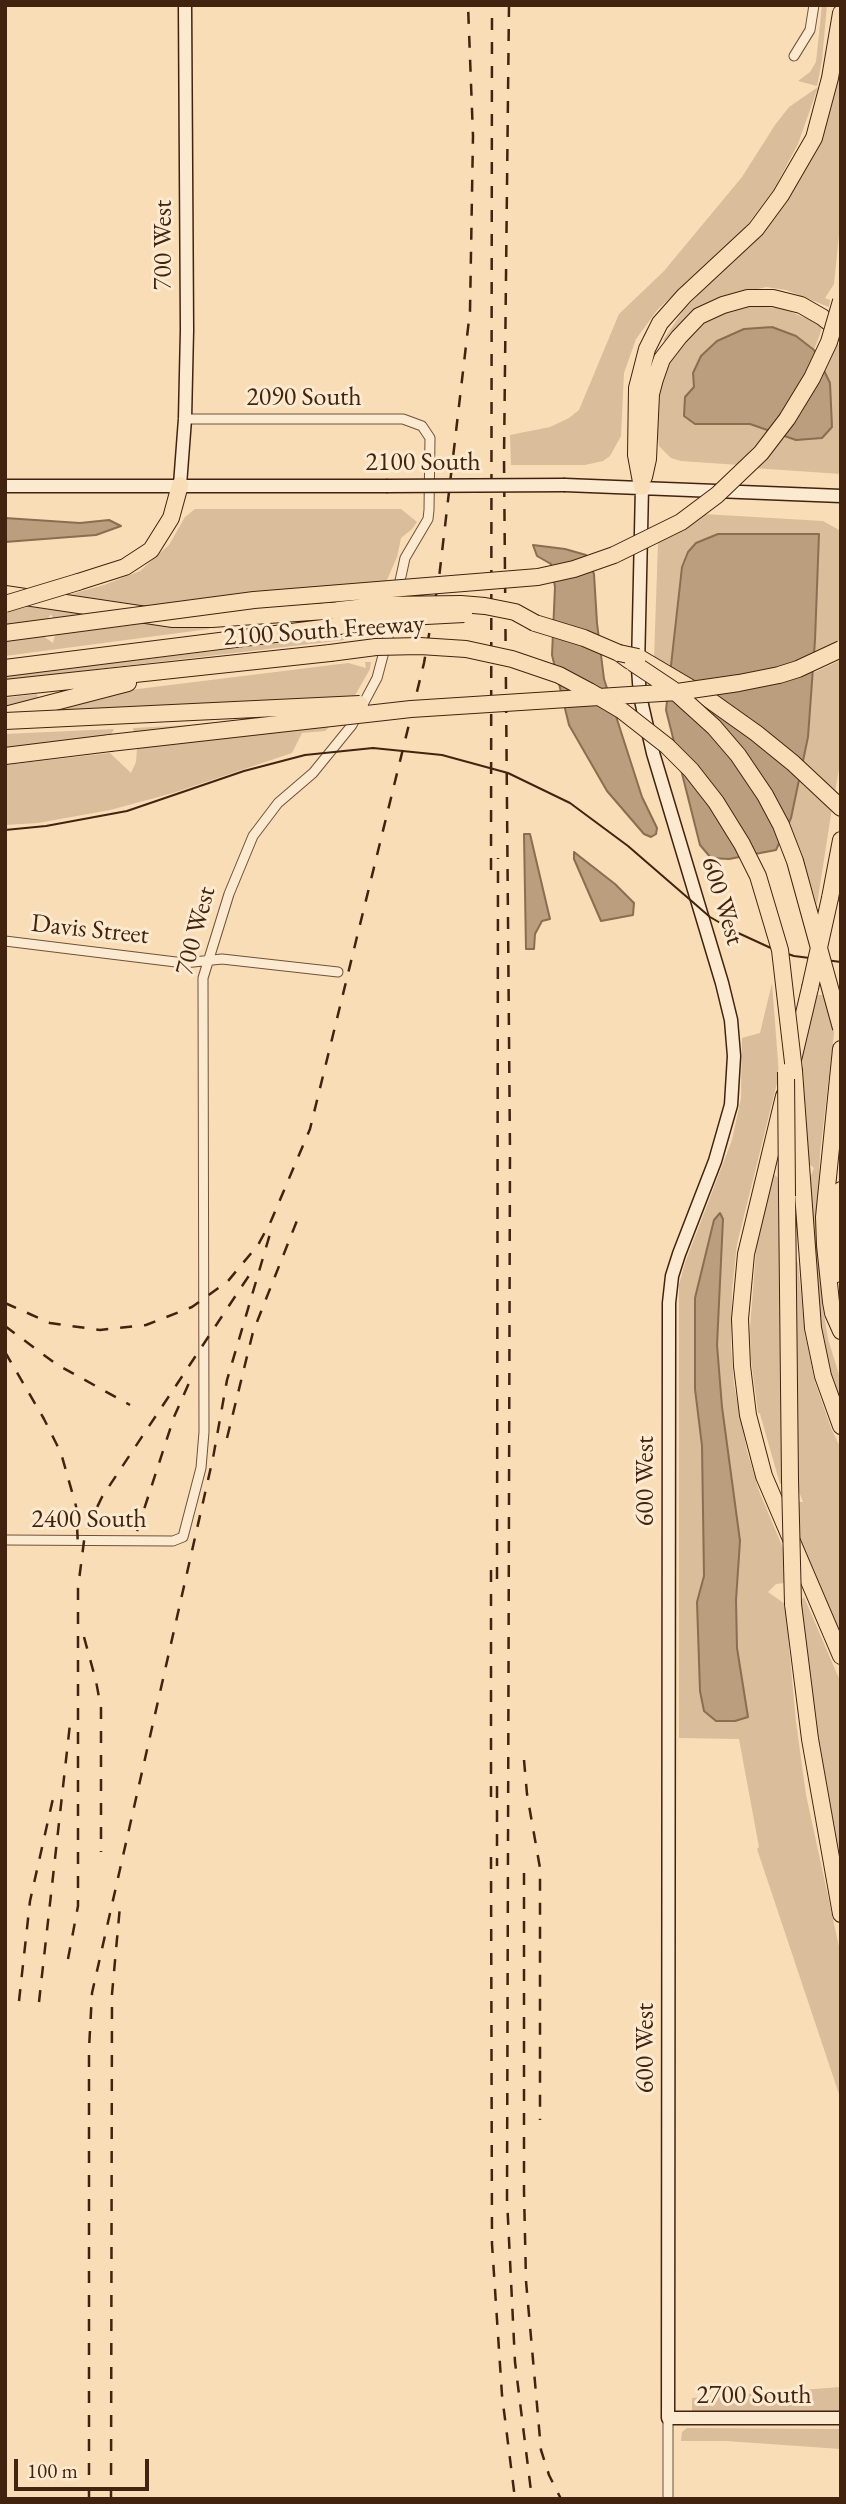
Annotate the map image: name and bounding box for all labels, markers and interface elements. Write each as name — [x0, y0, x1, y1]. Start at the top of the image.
street label: 700 West — [148, 200, 180, 290]
street label: 2090 South — [246, 382, 362, 414]
street label: 2100 South — [365, 447, 481, 479]
street label: 2100 South Freeway — [222, 608, 426, 654]
street label: 600 West — [694, 853, 750, 949]
street label: 700 West — [169, 883, 223, 979]
street label: Davis Street — [30, 908, 150, 952]
street label: 600 West — [630, 1436, 662, 1526]
street label: 2400 South — [31, 1504, 147, 1536]
street label: 600 West — [630, 2003, 662, 2093]
street label: 2700 South — [696, 2380, 812, 2412]
scale bar — [18, 2444, 152, 2488]
text: 100 m — [27, 2457, 78, 2484]

